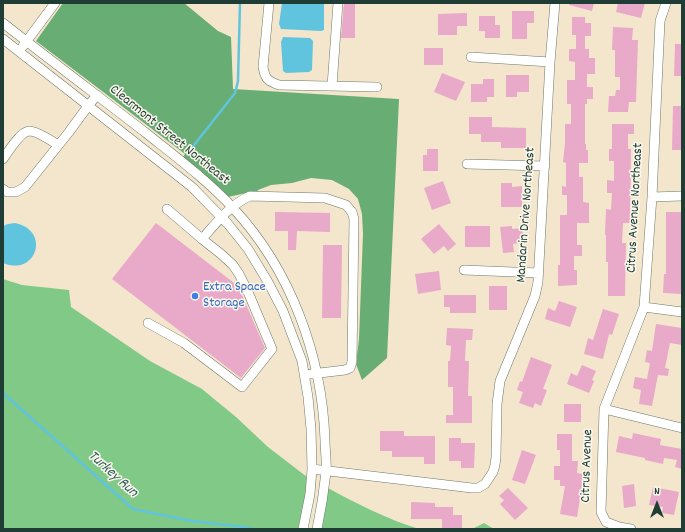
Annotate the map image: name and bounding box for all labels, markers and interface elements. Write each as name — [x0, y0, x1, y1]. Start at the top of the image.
street label: Clearmont Street Northeast — [106, 82, 232, 190]
street label: Citrus Avenue Northeast — [624, 143, 648, 273]
street label: Mandarin Drive Northeast — [514, 147, 540, 283]
place label: Extra Space Storage — [203, 280, 266, 312]
marker: Extra Space Storage — [190, 291, 200, 301]
street label: Citrus Avenue — [578, 429, 598, 503]
water label: Turkey Run — [83, 448, 141, 502]
north arrow — [637, 484, 677, 524]
text: N — [654, 484, 660, 500]

